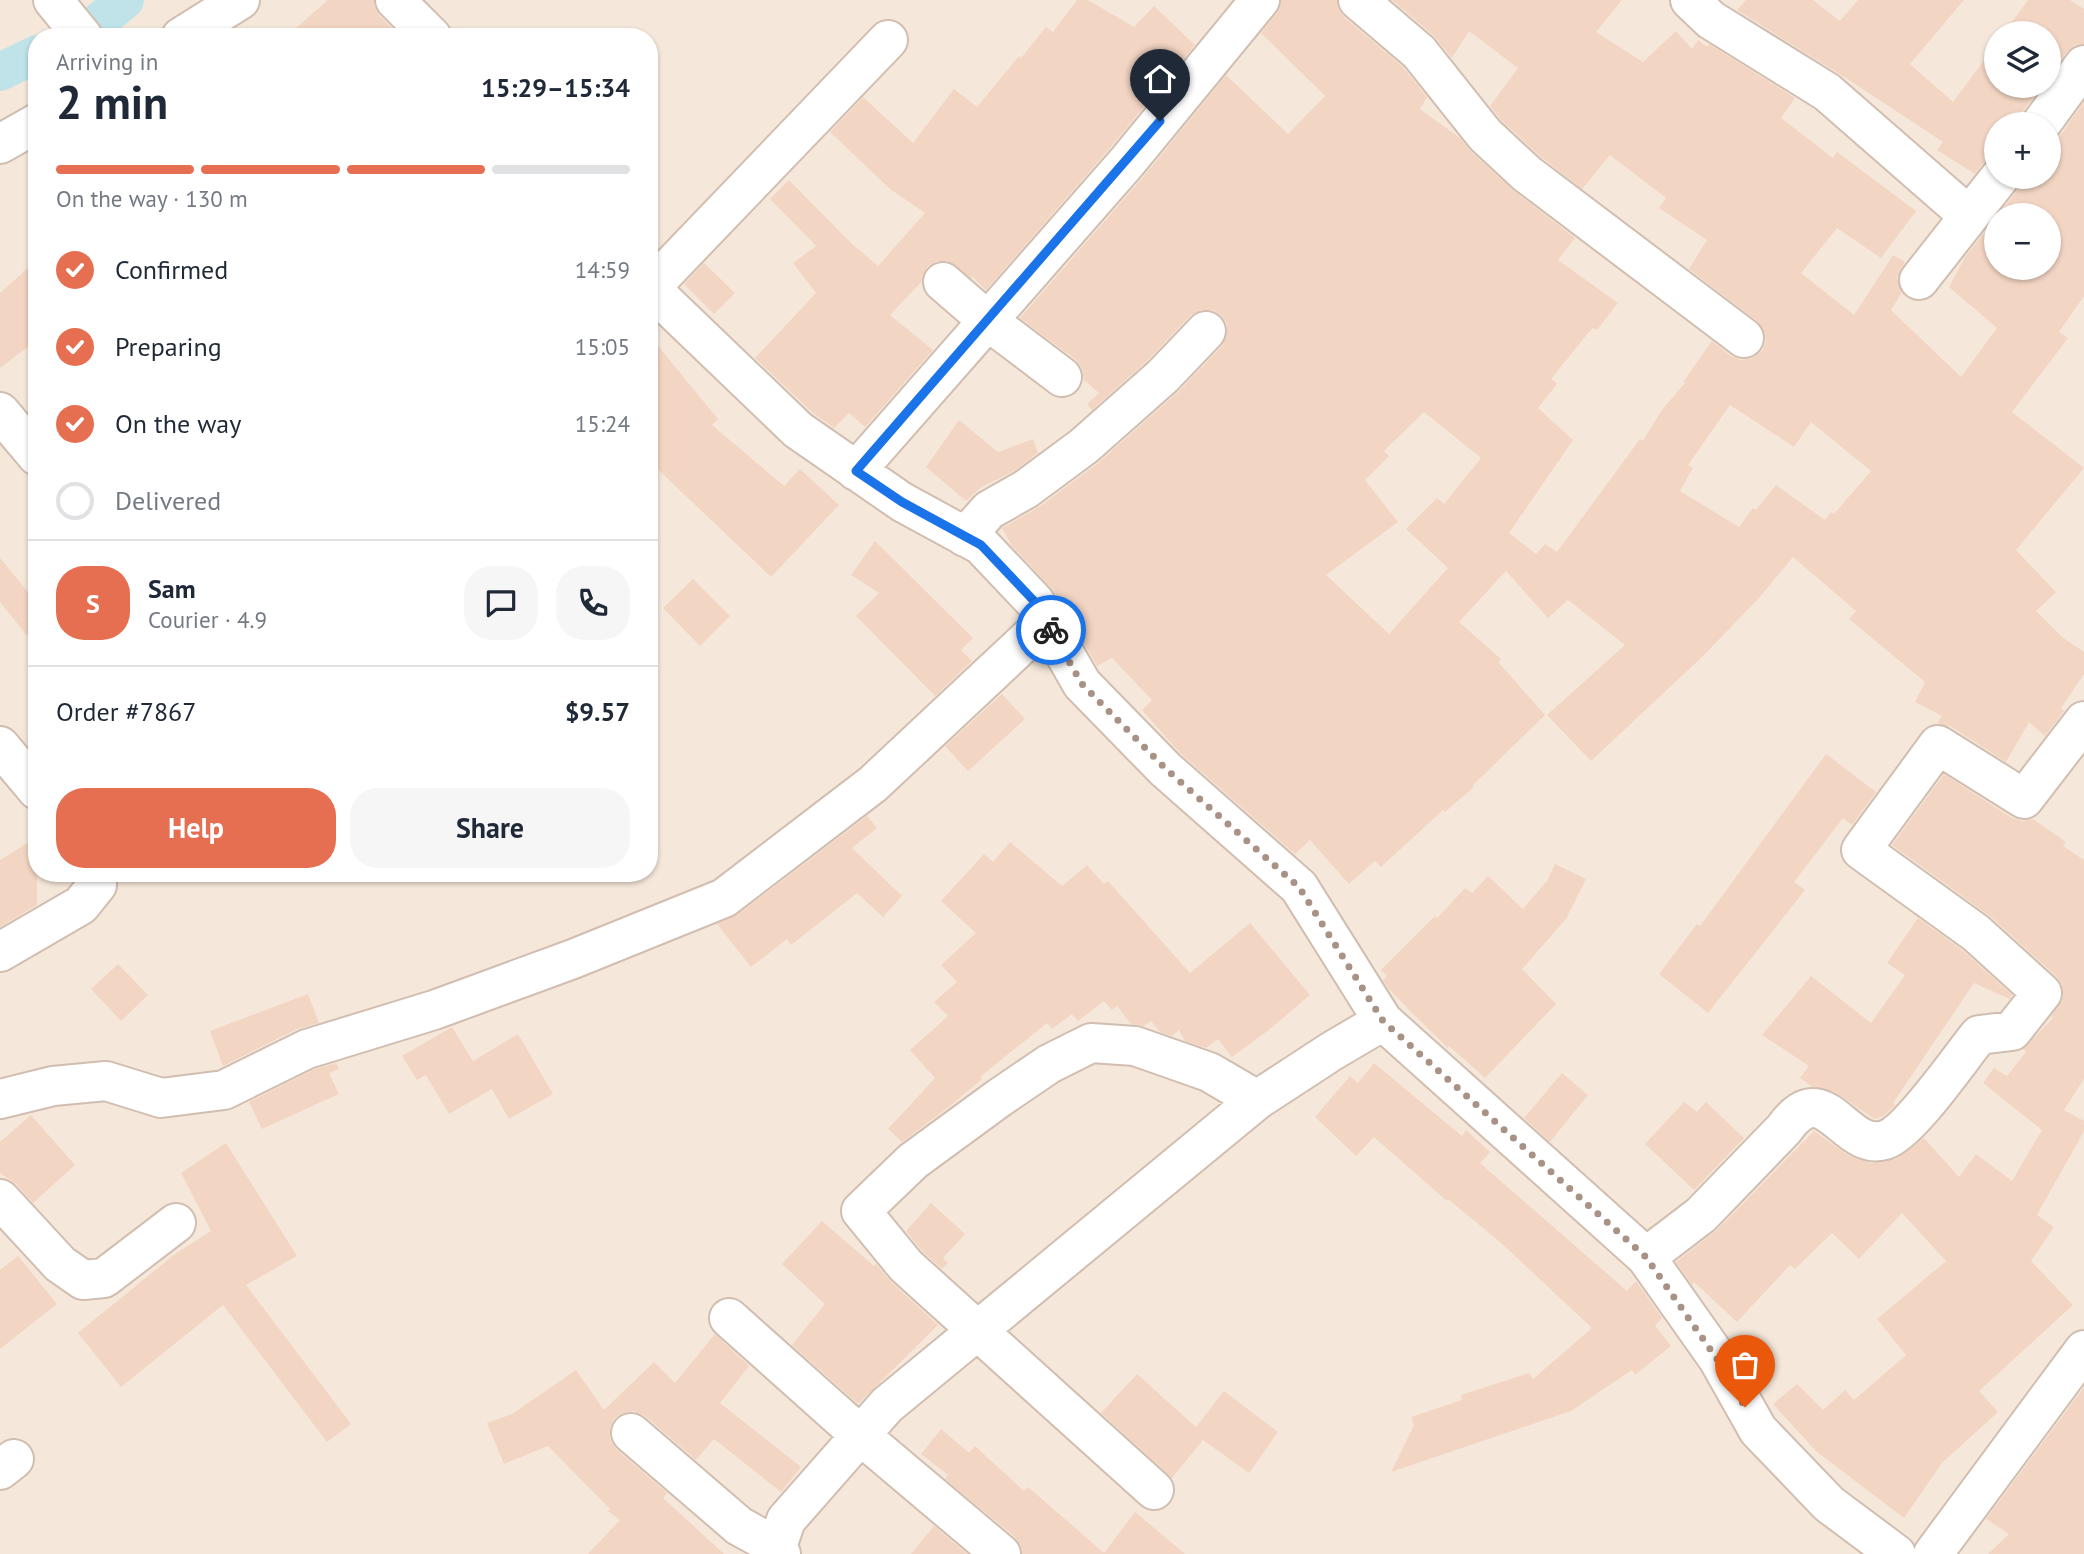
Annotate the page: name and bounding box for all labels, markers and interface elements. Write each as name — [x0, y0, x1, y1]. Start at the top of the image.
map controls — [1984, 21, 2061, 280]
button: layers — [1984, 21, 2061, 98]
text: Arriving in — [56, 47, 158, 76]
pin — [1130, 49, 1190, 121]
icon: home — [1141, 60, 1179, 98]
text: 15:29–15:34 — [481, 71, 630, 104]
text: 2 min — [56, 72, 168, 132]
button: + — [1984, 112, 2061, 189]
text: On the way · 130 m — [56, 184, 248, 213]
button: − — [1984, 203, 2061, 280]
icon: check — [56, 251, 94, 289]
text: Confirmed — [115, 253, 228, 286]
text: 14:59 — [575, 255, 630, 284]
icon: check — [56, 328, 94, 366]
text: Preparing — [115, 330, 222, 363]
text: 15:05 — [575, 332, 630, 361]
icon: check — [56, 405, 94, 443]
text: On the way — [115, 407, 241, 440]
text: 15:24 — [575, 409, 630, 438]
text: Delivered — [115, 484, 221, 517]
button: chat — [464, 566, 538, 640]
button: phone — [556, 566, 630, 640]
text: Sam — [148, 572, 196, 605]
text: S — [86, 587, 100, 620]
courier — [1016, 595, 1086, 665]
text: Courier · 4.9 — [148, 605, 267, 634]
icon: bike — [1032, 611, 1070, 649]
text: Order #7867 — [56, 695, 196, 728]
text: $9.57 — [565, 695, 630, 728]
button: Help — [56, 788, 336, 868]
button: Share — [350, 788, 630, 868]
pin — [1715, 1335, 1775, 1407]
icon: bag — [1726, 1346, 1764, 1384]

